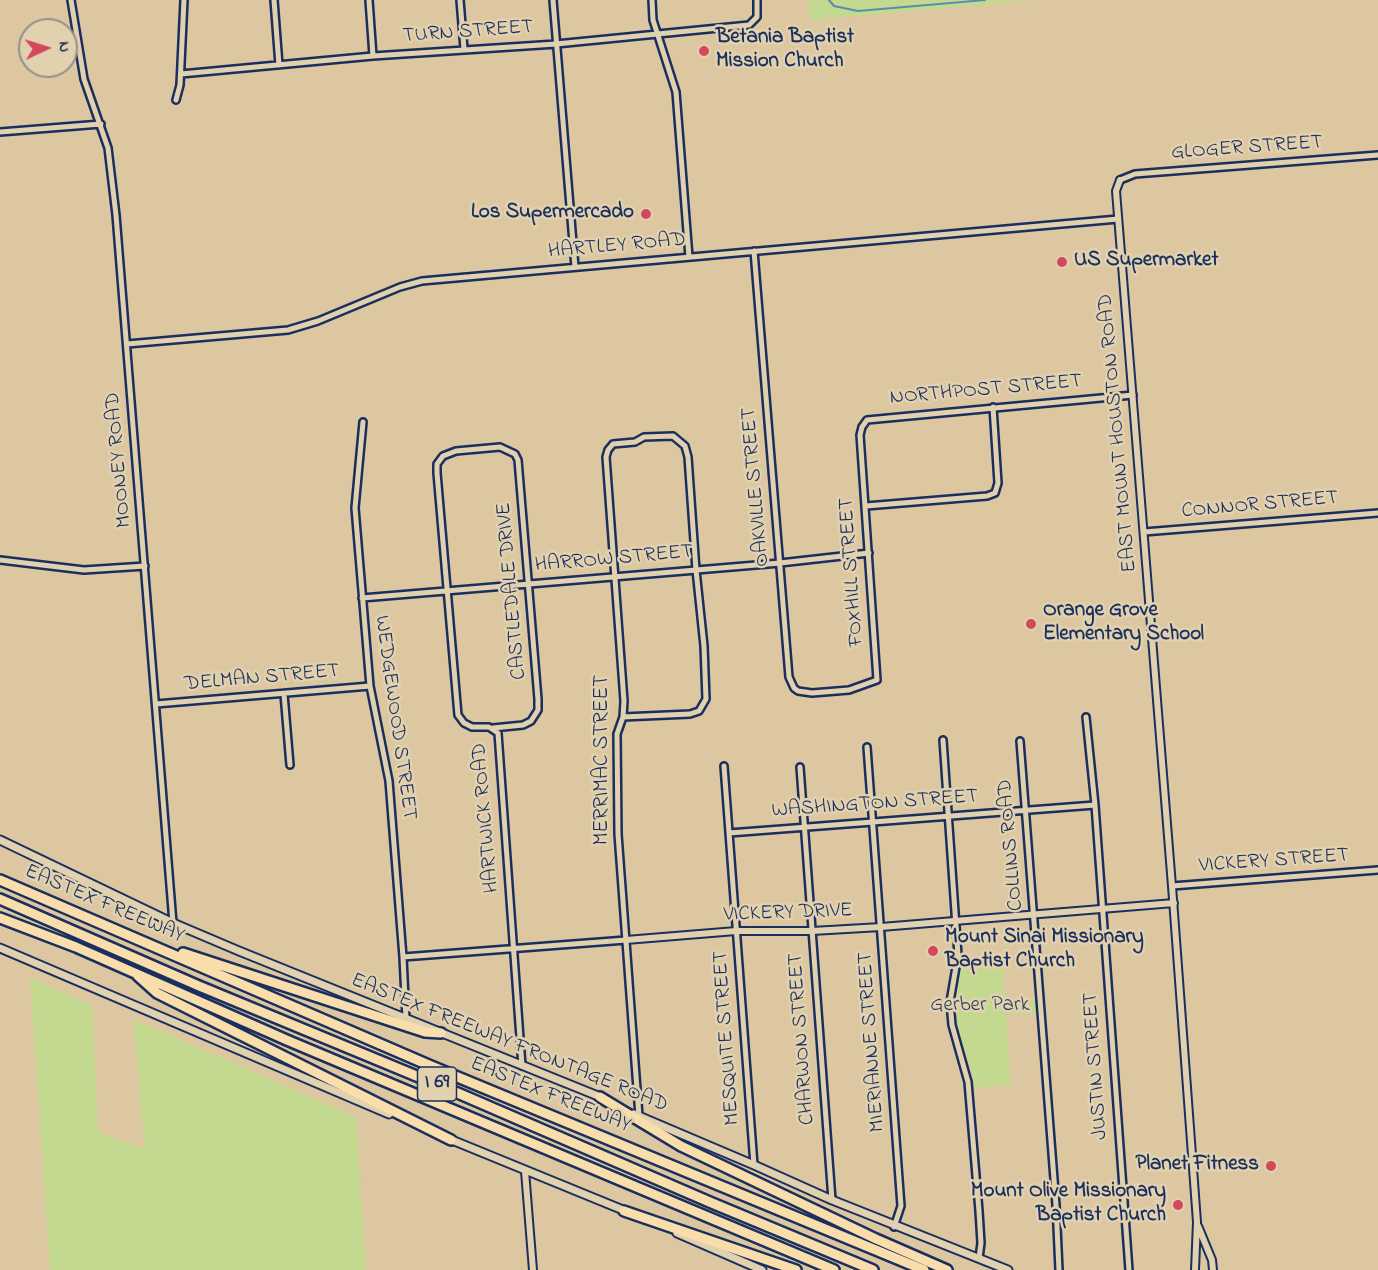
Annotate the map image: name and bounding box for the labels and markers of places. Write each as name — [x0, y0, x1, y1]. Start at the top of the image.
place label: Betania Baptist Mission Church — [716, 26, 854, 76]
marker: Betania Baptist Mission Church — [697, 44, 711, 58]
place label: Los Supermercado — [471, 201, 634, 227]
marker: Los Supermercado — [639, 207, 653, 221]
place label: US Supermarket — [1074, 249, 1219, 275]
marker: US Supermarket — [1055, 255, 1069, 269]
place label: Orange Grove Elementary School — [1043, 599, 1204, 649]
marker: Orange Grove Elementary School — [1024, 617, 1038, 631]
place label: Mount Sinai Missionary Baptist Church — [945, 926, 1144, 976]
marker: Mount Sinai Missionary Baptist Church — [926, 944, 940, 958]
place label: Planet Fitness — [1136, 1153, 1259, 1179]
marker: Planet Fitness — [1264, 1159, 1278, 1173]
place label: Mount Olive Missionary Baptist Church — [971, 1180, 1166, 1230]
marker: Mount Olive Missionary Baptist Church — [1171, 1198, 1185, 1212]

